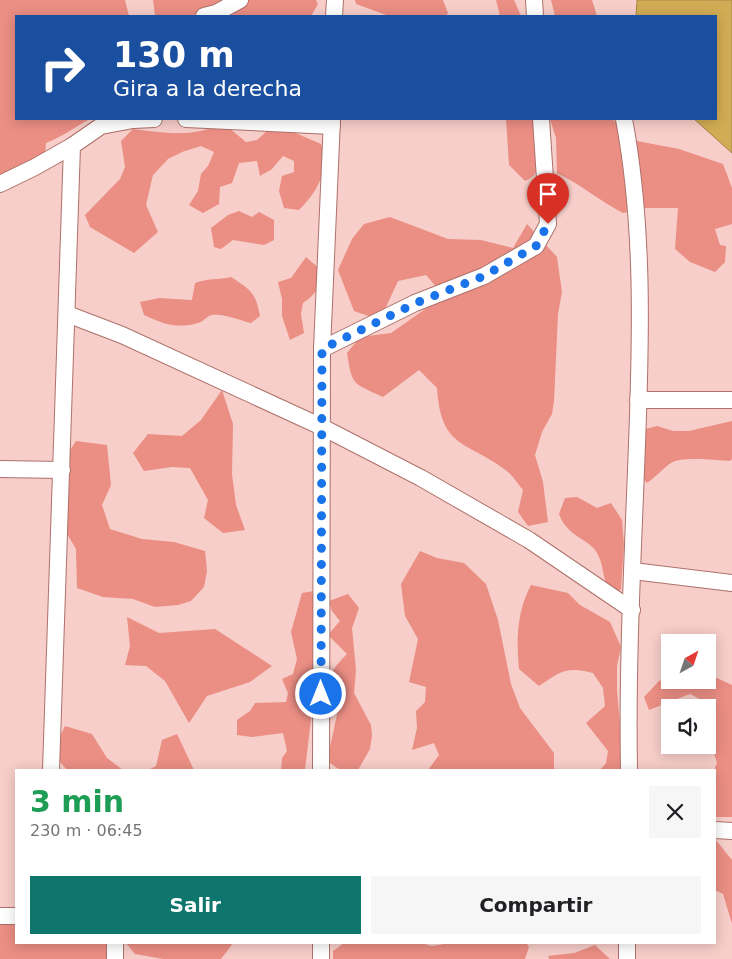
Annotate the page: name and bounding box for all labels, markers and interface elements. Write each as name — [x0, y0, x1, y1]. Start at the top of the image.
icon: right — [30, 35, 95, 100]
text: 130 m — [113, 35, 235, 75]
text: Gira a la derecha — [113, 76, 302, 101]
pin — [527, 173, 569, 224]
icon: arrive — [534, 180, 562, 208]
north arrow — [661, 634, 716, 689]
map controls — [661, 634, 716, 754]
position arrow — [294, 667, 346, 719]
button: sound — [661, 699, 716, 754]
text: 3 min — [30, 784, 124, 819]
button: close — [649, 786, 701, 838]
text: 230 m · 06:45 — [30, 821, 143, 840]
button: Salir — [30, 876, 361, 934]
button: Compartir — [371, 876, 701, 934]

